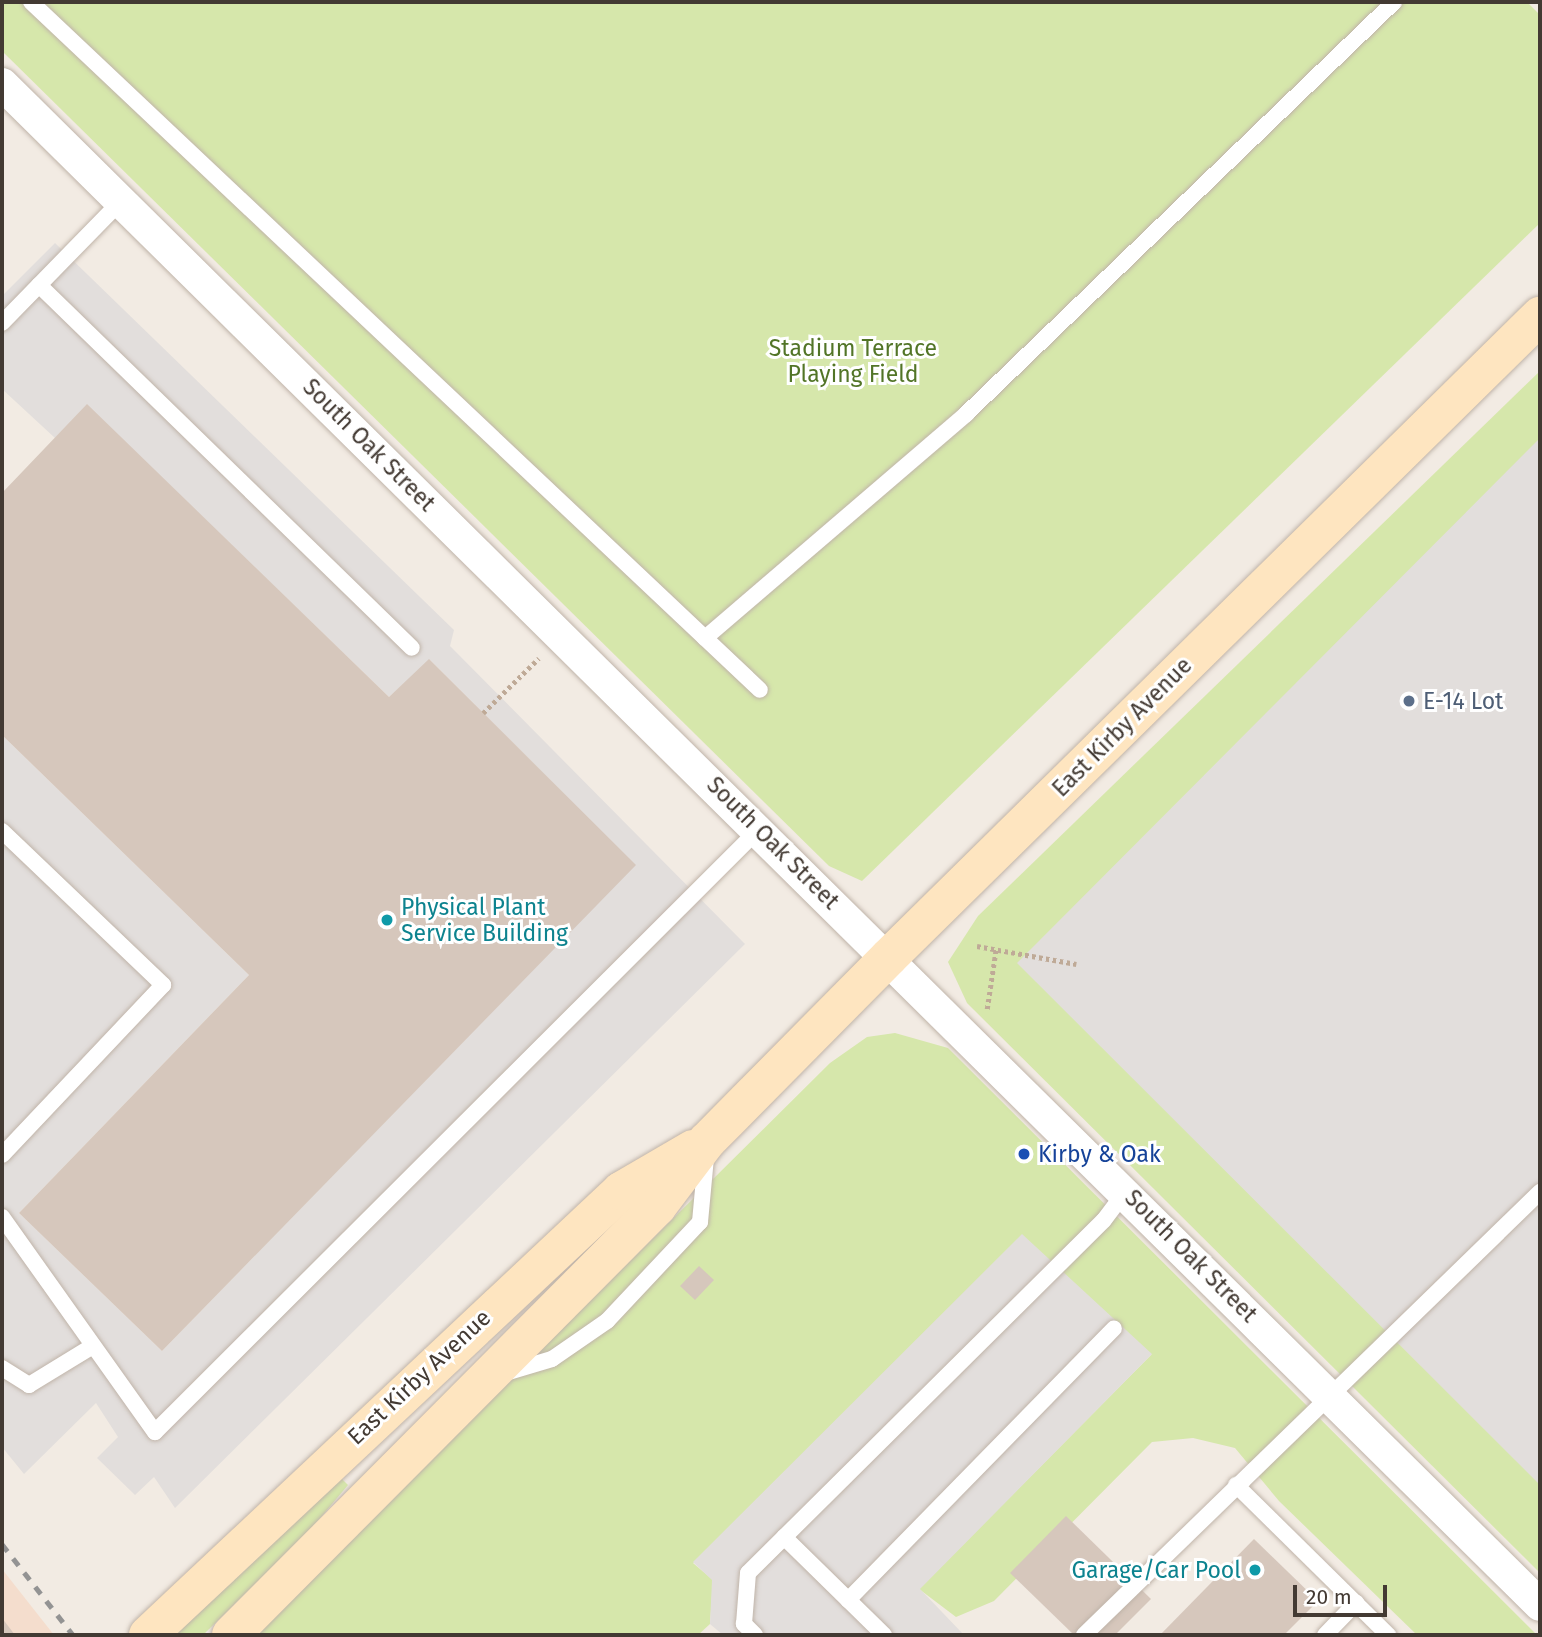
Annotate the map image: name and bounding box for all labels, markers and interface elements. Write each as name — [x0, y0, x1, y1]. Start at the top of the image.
park label: Stadium Terrace Playing Field — [769, 334, 937, 388]
street label: South Oak Street — [297, 373, 441, 517]
street label: East Kirby Avenue — [1047, 652, 1197, 802]
place label: E-14 Lot — [1423, 687, 1503, 715]
marker: E-14 Lot — [1401, 693, 1417, 709]
street label: South Oak Street — [701, 771, 845, 915]
place label: Physical Plant Service Building — [401, 893, 568, 947]
marker: Physical Plant Service Building — [379, 912, 395, 928]
place label: Kirby & Oak — [1038, 1140, 1161, 1168]
marker: Kirby & Oak — [1016, 1146, 1032, 1162]
street label: South Oak Street — [1119, 1184, 1263, 1328]
street label: East Kirby Avenue — [342, 1304, 496, 1450]
place label: Garage/Car Pool — [1072, 1556, 1241, 1584]
marker: Garage/Car Pool — [1247, 1562, 1263, 1578]
scale bar — [1297, 1570, 1392, 1614]
text: 20 m — [1306, 1584, 1352, 1610]

